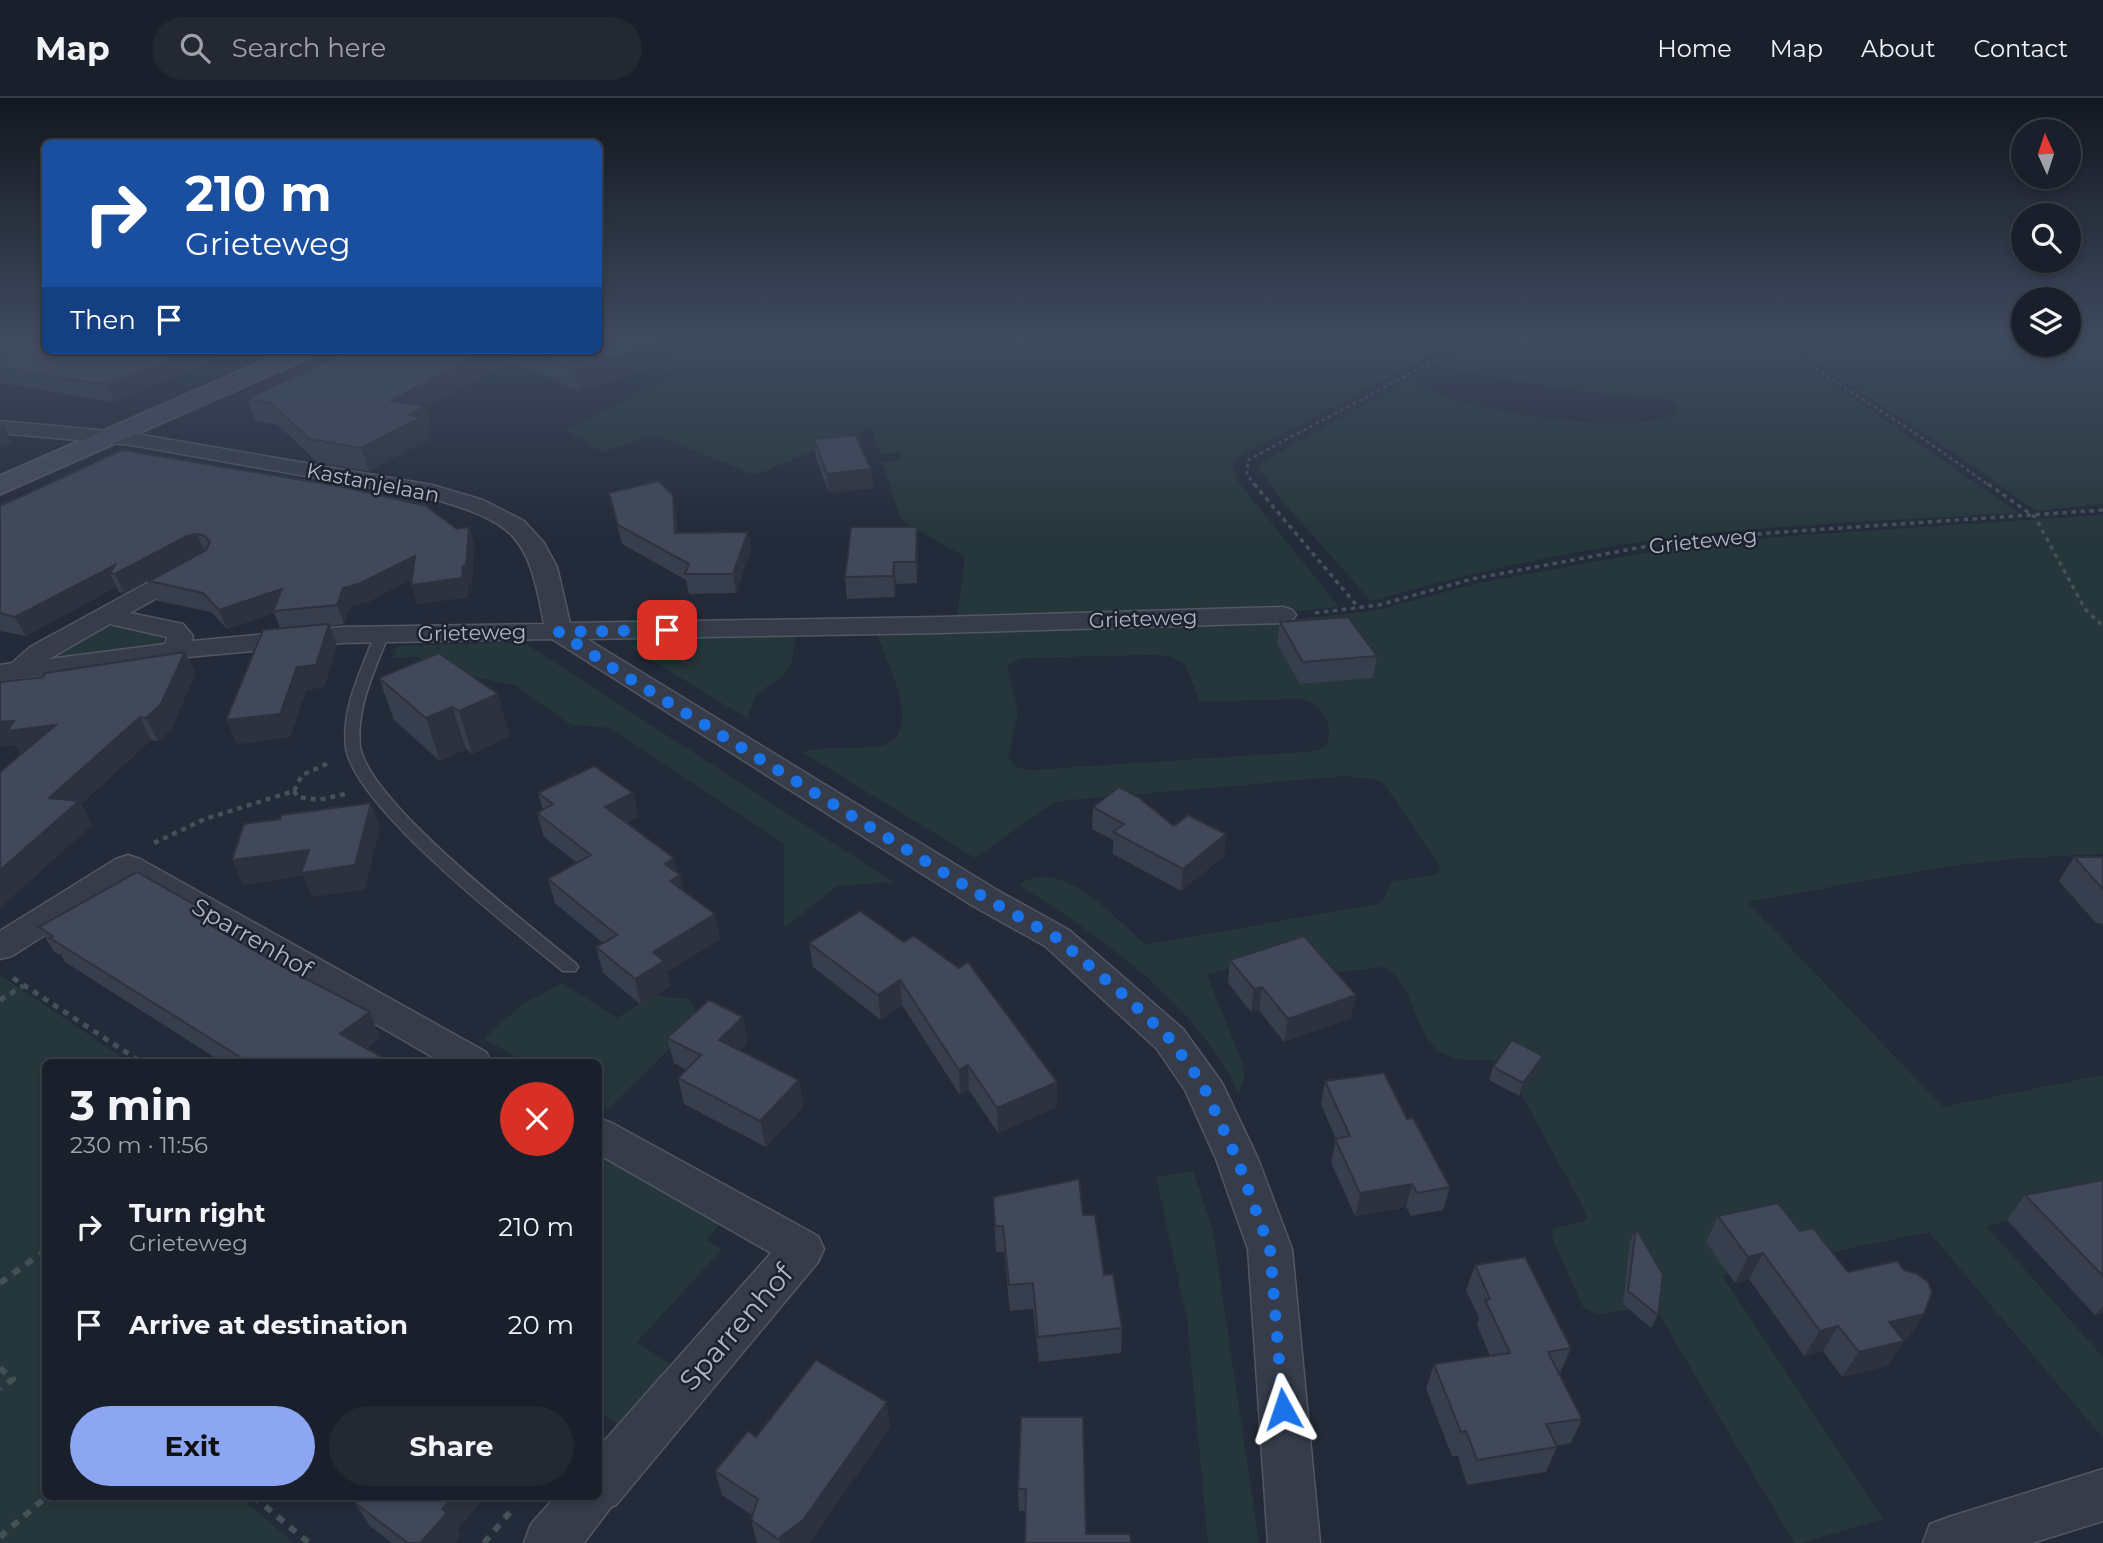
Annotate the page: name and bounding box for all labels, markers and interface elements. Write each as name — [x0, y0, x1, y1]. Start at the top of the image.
search box — [152, 17, 642, 80]
text: Map — [35, 28, 110, 68]
icon: search — [176, 29, 214, 67]
text: Search here — [232, 32, 386, 64]
text: Home — [1657, 34, 1732, 63]
text: Map — [1770, 34, 1823, 63]
text: About — [1861, 34, 1935, 63]
text: Contact — [1973, 34, 2068, 63]
north arrow — [2011, 119, 2081, 189]
map controls — [2011, 119, 2081, 357]
text: 210 m — [185, 164, 332, 223]
icon: right — [70, 168, 161, 259]
button: search — [2011, 203, 2081, 273]
text: Grieteweg — [185, 224, 351, 263]
button: layers — [2011, 287, 2081, 357]
icon: arrive — [150, 301, 188, 339]
text: Then — [70, 304, 136, 336]
street label: Kastanjelaan — [304, 457, 442, 508]
street label: Grieteweg — [1648, 522, 1758, 559]
pin — [637, 600, 697, 660]
street label: Grieteweg — [1088, 604, 1198, 633]
icon: arrive — [648, 611, 686, 649]
street label: Grieteweg — [417, 619, 527, 646]
street label: Sparrenhof — [187, 892, 318, 984]
text: 3 min — [70, 1079, 192, 1131]
button: close — [500, 1082, 574, 1156]
text: 230 m · 11:56 — [70, 1131, 208, 1159]
text: Turn right — [129, 1197, 265, 1229]
icon: right — [70, 1208, 108, 1246]
text: 210 m — [498, 1211, 574, 1243]
text: Grieteweg — [129, 1229, 248, 1257]
street label: Sparrenhof — [672, 1256, 801, 1397]
icon: arrive — [70, 1306, 108, 1344]
text: Arrive at destination — [129, 1309, 408, 1341]
text: 20 m — [508, 1309, 574, 1341]
position arrow — [1246, 1372, 1320, 1446]
button: Exit — [70, 1406, 315, 1486]
button: Share — [329, 1406, 574, 1486]

